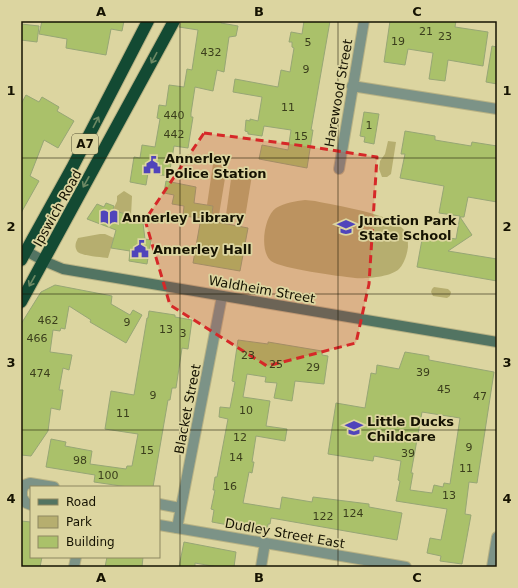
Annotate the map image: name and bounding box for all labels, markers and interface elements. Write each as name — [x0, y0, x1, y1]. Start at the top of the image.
text: A — [96, 4, 106, 19]
text: B — [254, 4, 264, 19]
text: C — [412, 4, 422, 19]
house number: 21 — [419, 25, 433, 38]
house number: 23 — [438, 30, 452, 43]
house number: 19 — [391, 35, 405, 48]
house number: 5 — [305, 36, 312, 49]
street label: Harewood Street — [322, 38, 355, 148]
house number: 432 — [201, 46, 222, 59]
one-way arrow — [149, 52, 157, 64]
house number: 9 — [303, 63, 310, 76]
text: 1 — [6, 83, 16, 98]
text: 1 — [502, 83, 512, 98]
house number: 11 — [281, 101, 295, 114]
house number: 440 — [164, 109, 185, 122]
one-way arrow — [93, 116, 100, 128]
house number: 1 — [366, 119, 373, 132]
house number: 442 — [164, 128, 185, 141]
house number: 15 — [294, 130, 308, 143]
road number: A7 — [72, 134, 98, 154]
place label: Annerley Police Station — [165, 151, 267, 181]
public building icon: Annerley Police Station — [142, 155, 162, 175]
street label: Ipswich Road — [30, 167, 85, 249]
one-way arrow — [82, 176, 90, 188]
library icon: Annerley Library — [99, 207, 119, 227]
place label: Annerley Library — [122, 210, 245, 225]
place label: Junction Park State School — [358, 213, 457, 243]
school or university icon: Junction Park State School — [336, 217, 356, 237]
text: 2 — [6, 219, 16, 234]
text: 2 — [502, 219, 512, 234]
public building icon: Annerley Hall — [130, 239, 150, 259]
place label: Annerley Hall — [153, 242, 252, 257]
street label: Waldheim Street — [207, 273, 316, 306]
one-way arrow — [28, 275, 36, 287]
house number: 462 — [38, 314, 59, 327]
house number: 9 — [124, 316, 131, 329]
house number: 13 — [159, 323, 173, 336]
house number: 3 — [180, 327, 187, 340]
house number: 466 — [27, 332, 48, 345]
house number: 23 — [241, 349, 255, 362]
text: 3 — [6, 355, 16, 370]
text: 3 — [502, 355, 512, 370]
house number: 25 — [269, 358, 283, 371]
house number: 29 — [306, 361, 320, 374]
street label: Blacket Street — [171, 363, 204, 455]
house number: 39 — [416, 366, 430, 379]
house number: 474 — [30, 367, 51, 380]
house number: 45 — [437, 383, 451, 396]
house number: 9 — [150, 389, 157, 402]
house number: 47 — [473, 390, 487, 403]
house number: 10 — [239, 404, 253, 417]
house number: 11 — [116, 407, 130, 420]
place label: Little Ducks Childcare — [367, 414, 454, 444]
school or university icon: Little Ducks Childcare — [344, 418, 364, 438]
house number: 12 — [233, 431, 247, 444]
house number: 9 — [466, 441, 473, 454]
house number: 15 — [140, 444, 154, 457]
house number: 39 — [401, 447, 415, 460]
house number: 14 — [229, 451, 243, 464]
house number: 98 — [73, 454, 87, 467]
house number: 11 — [459, 462, 473, 475]
house number: 100 — [98, 469, 119, 482]
house number: 16 — [223, 480, 237, 493]
legend — [30, 486, 160, 558]
house number: 13 — [442, 489, 456, 502]
text: 4 — [6, 491, 16, 506]
text: 4 — [502, 491, 512, 506]
text: Road — [66, 495, 96, 509]
house number: 124 — [343, 507, 364, 520]
house number: 122 — [313, 510, 334, 523]
text: Park — [66, 515, 92, 529]
street label: Dudley Street East — [224, 516, 346, 551]
text: Building — [66, 535, 115, 549]
text: A — [96, 570, 106, 585]
text: B — [254, 570, 264, 585]
text: C — [412, 570, 422, 585]

